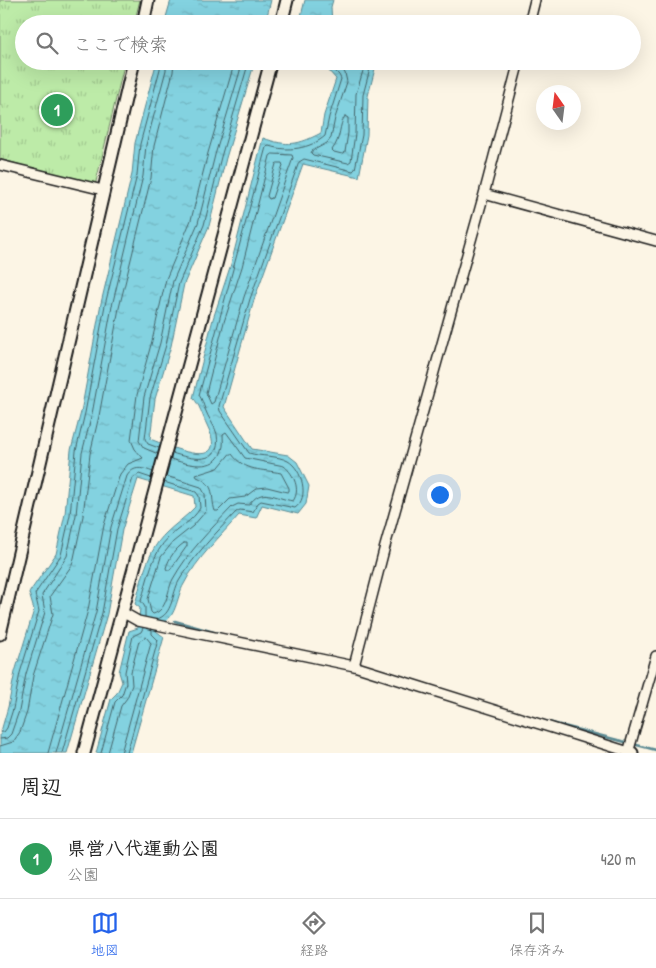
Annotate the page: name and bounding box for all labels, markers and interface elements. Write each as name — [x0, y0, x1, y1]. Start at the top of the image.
search box — [15, 15, 641, 70]
icon: search — [33, 29, 61, 57]
text: ここで検索 — [73, 31, 168, 57]
north arrow — [536, 85, 581, 130]
pin: 1 — [41, 91, 73, 129]
your location — [427, 482, 453, 508]
text: 周辺 — [20, 772, 62, 801]
text: 県営八代運動公園 — [67, 835, 219, 861]
text: 1 — [33, 848, 39, 870]
text: 420 m — [601, 848, 636, 870]
text: 公園 — [67, 863, 99, 885]
tab: 地図 — [91, 909, 119, 959]
tab: 経路 — [300, 909, 328, 959]
tab: 保存済み — [509, 909, 565, 959]

